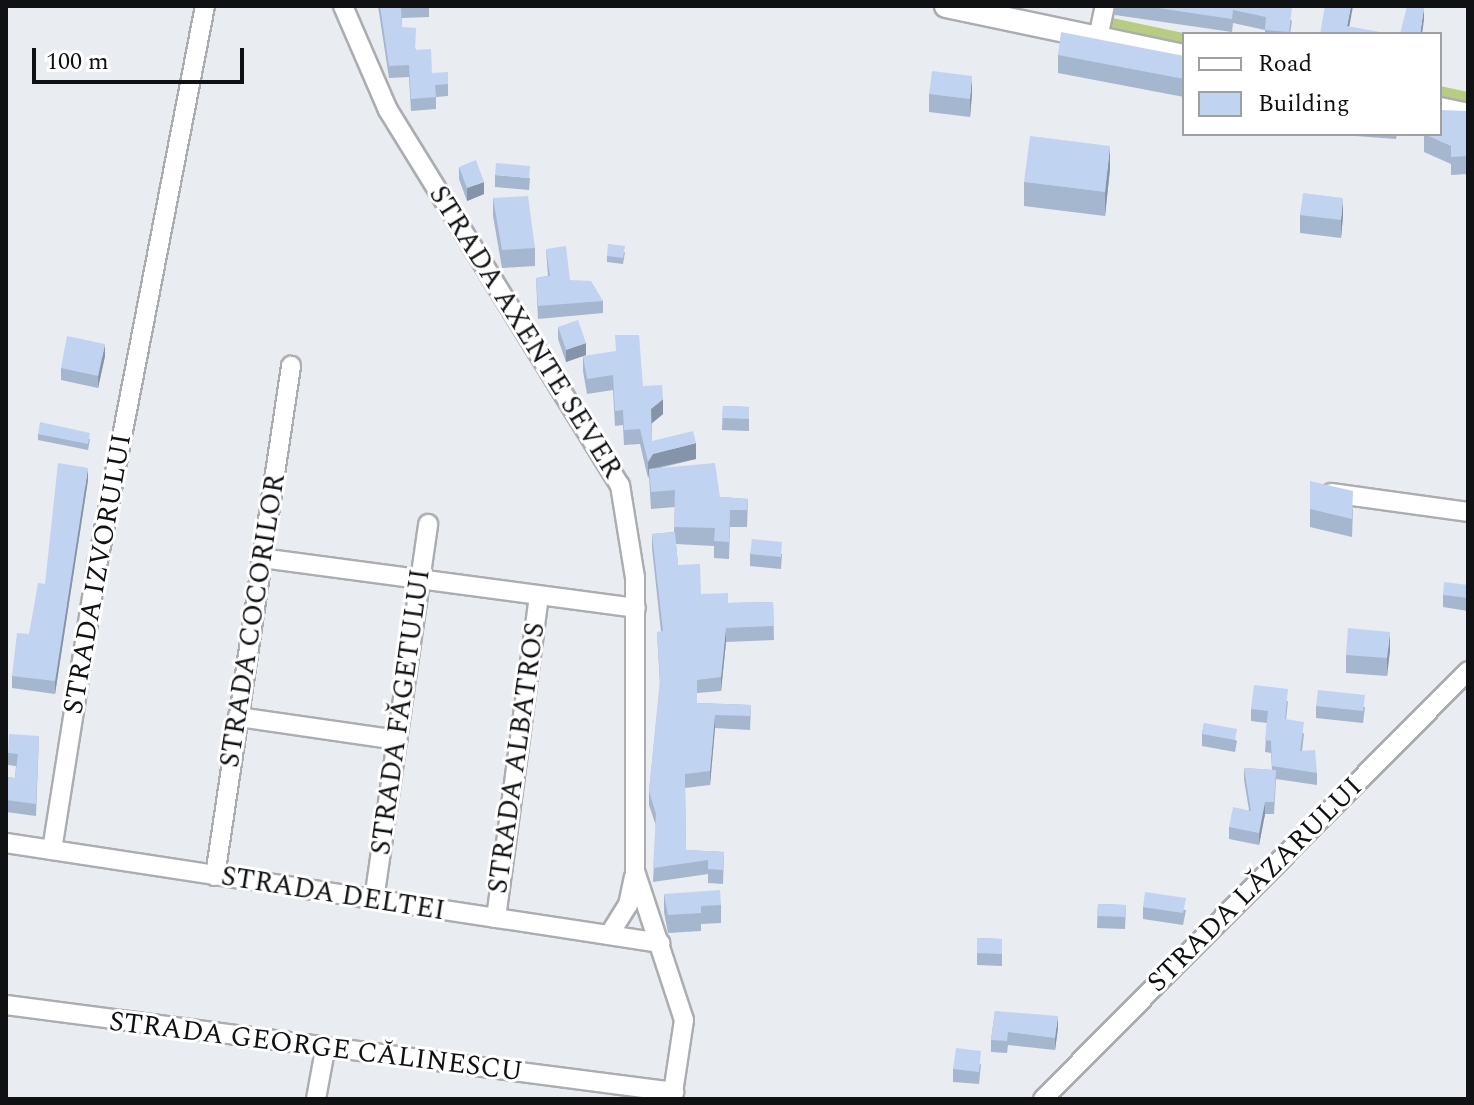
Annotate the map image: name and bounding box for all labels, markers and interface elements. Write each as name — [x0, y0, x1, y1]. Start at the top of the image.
scale bar — [36, 32, 248, 82]
legend — [1182, 32, 1442, 136]
text: 100 m — [46, 44, 109, 80]
text: Road — [1258, 46, 1312, 82]
text: Building — [1258, 86, 1350, 122]
street label: STRADA AXENTE SEVER — [421, 180, 629, 484]
street label: STRADA IZVORULUI — [57, 431, 139, 717]
street label: STRADA COCORILOR — [213, 472, 293, 770]
street label: STRADA FĂGETULUI — [364, 567, 438, 857]
street label: STRADA ALBATROS — [481, 620, 553, 896]
street label: STRADA LĂZARULUI — [1140, 770, 1370, 1000]
street label: STRADA DELTEI — [219, 860, 447, 928]
street label: STRADA GEORGE CĂLINESCU — [107, 1005, 525, 1089]

